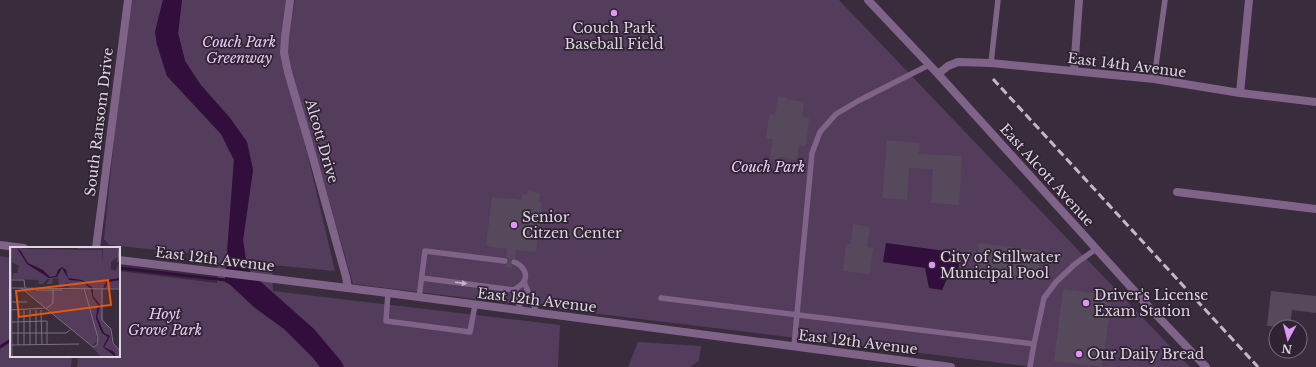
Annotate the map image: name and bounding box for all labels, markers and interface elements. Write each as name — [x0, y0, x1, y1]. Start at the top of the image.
marker: Couch Park Baseball Field — [609, 8, 619, 18]
place label: Couch Park Baseball Field — [564, 19, 664, 53]
park label: Couch Park Greenway — [202, 33, 276, 67]
street label: South Ransom Drive — [81, 47, 117, 197]
street label: East 14th Avenue — [1066, 49, 1188, 81]
street label: Alcott Drive — [301, 96, 343, 185]
street label: East Alcott Avenue — [996, 120, 1098, 230]
park label: Couch Park — [731, 158, 805, 176]
place label: Senior Citzen Center — [522, 208, 622, 242]
marker: Senior Citzen Center — [509, 220, 519, 230]
street label: East 12th Avenue — [154, 243, 276, 275]
inset map — [10, 247, 120, 357]
place label: City of Stillwater Municipal Pool — [940, 248, 1061, 282]
marker: City of Stillwater Municipal Pool — [927, 260, 937, 270]
one-way arrow — [454, 280, 467, 286]
street label: East 12th Avenue — [476, 284, 598, 316]
place label: Driver's License Exam Station — [1094, 286, 1208, 320]
marker: Driver's License Exam Station — [1081, 298, 1091, 308]
park label: Hoyt Grove Park — [128, 305, 202, 339]
north arrow — [1268, 319, 1308, 359]
street label: East 12th Avenue — [797, 326, 919, 358]
text: N — [1280, 341, 1293, 357]
place label: Our Daily Bread — [1087, 345, 1205, 363]
marker: Our Daily Bread — [1074, 349, 1084, 359]

